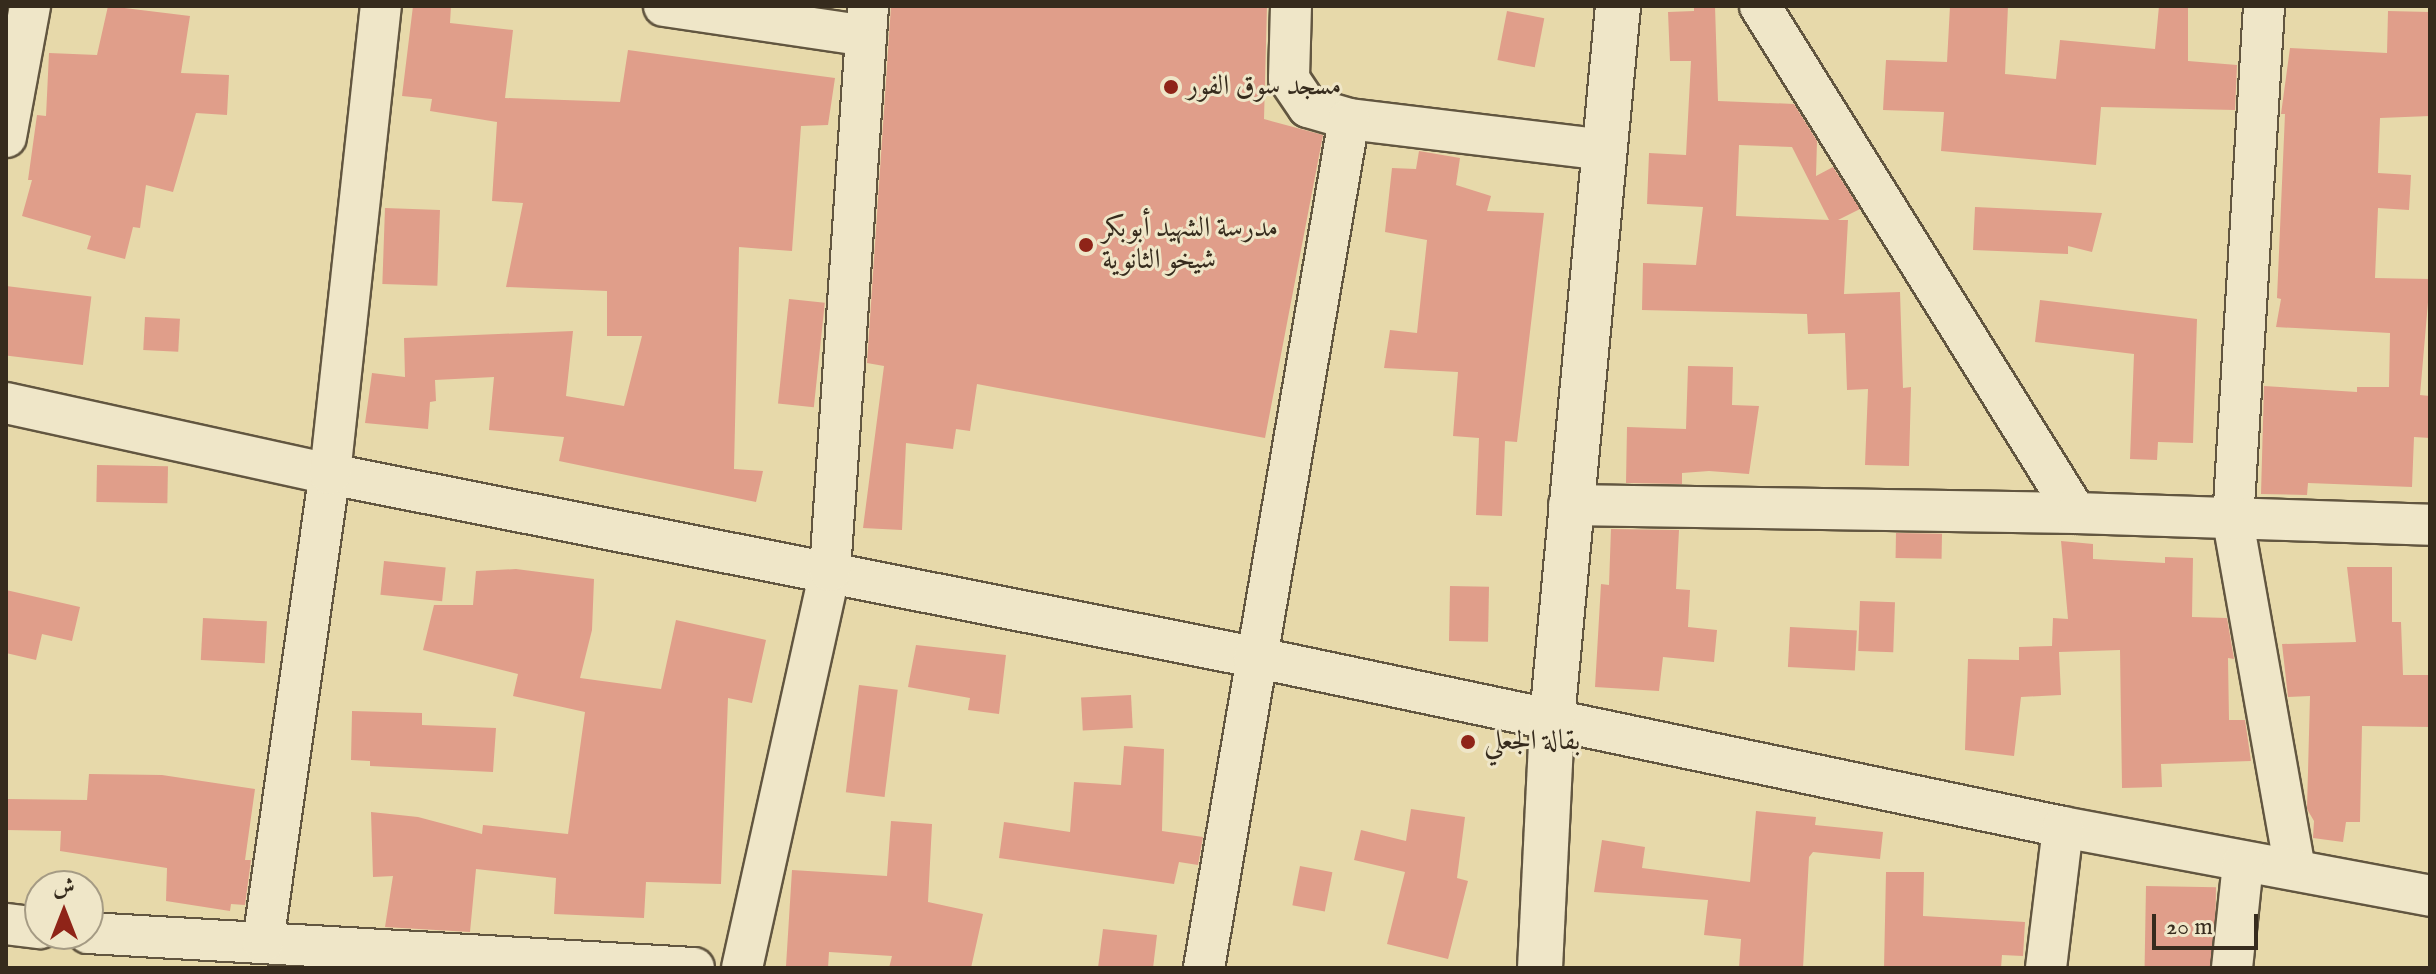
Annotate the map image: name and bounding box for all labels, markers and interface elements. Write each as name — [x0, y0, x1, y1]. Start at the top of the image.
place label: مسجد سوق الفور — [1187, 70, 1341, 104]
marker: مسجد سوق الفور — [1162, 78, 1180, 96]
place label: مدرسة الشهيد أبوبكر شيخو الثانوية — [1102, 212, 1278, 278]
marker: مدرسة الشهيد أبوبكر شيخو الثانوية — [1077, 236, 1095, 254]
place label: بقالة الجعلي — [1484, 725, 1580, 759]
marker: بقالة الجعلي — [1459, 733, 1477, 751]
north arrow — [24, 870, 104, 950]
text: ش — [53, 874, 75, 902]
scale bar — [2156, 898, 2262, 948]
text: 20 m — [2166, 912, 2213, 943]

